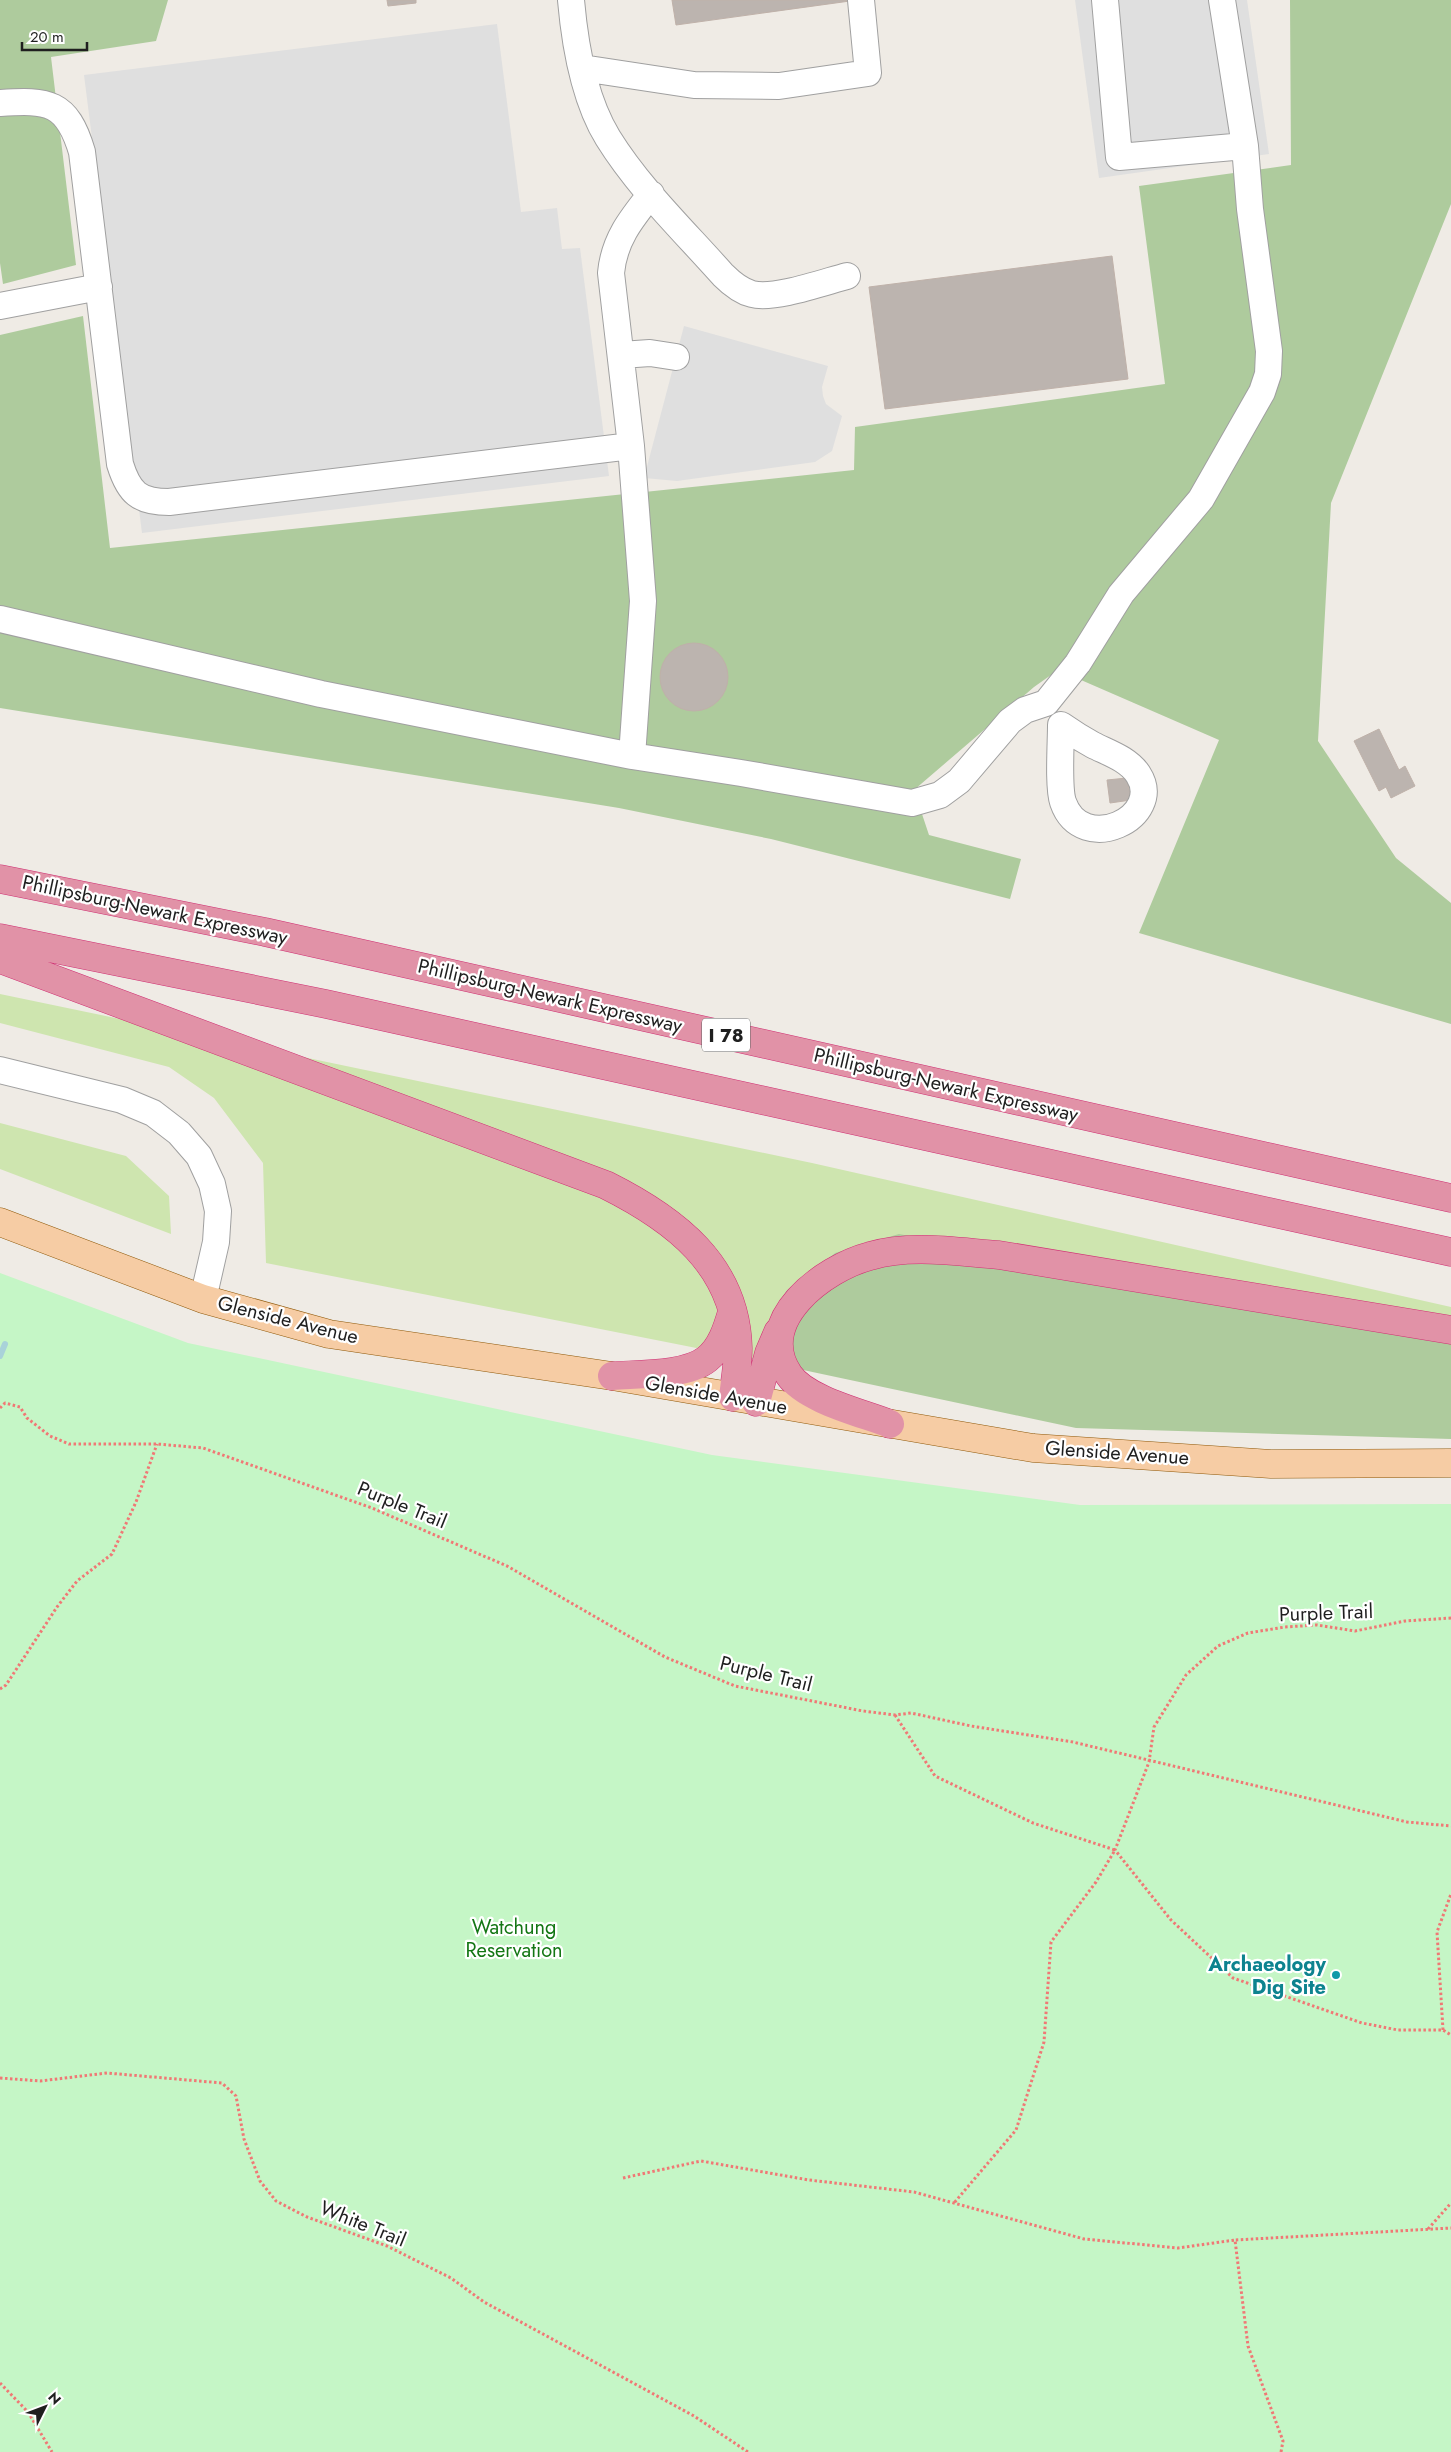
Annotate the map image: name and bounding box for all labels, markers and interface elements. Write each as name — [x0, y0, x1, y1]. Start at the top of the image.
scale bar — [22, 20, 88, 52]
text: 20 m — [30, 26, 64, 48]
street label: Phillipsburg-Newark Expressway — [20, 868, 291, 952]
street label: Phillipsburg-Newark Expressway — [415, 951, 685, 1041]
road number: I 78 — [702, 1018, 750, 1052]
street label: Phillipsburg-Newark Expressway — [811, 1040, 1081, 1130]
street label: Glenside Avenue — [215, 1288, 361, 1352]
street label: Glenside Avenue — [642, 1368, 790, 1422]
street label: Glenside Avenue — [1044, 1434, 1190, 1472]
street label: Purple Trail — [353, 1474, 451, 1536]
street label: Purple Trail — [1278, 1597, 1374, 1629]
street label: Purple Trail — [717, 1649, 815, 1699]
park label: Watchung Reservation — [465, 1913, 563, 1965]
place label: Archaeology Dig Site — [1207, 1950, 1327, 2002]
marker: Archaeology Dig Site — [1330, 1969, 1342, 1981]
street label: White Trail — [316, 2194, 410, 2254]
north arrow — [20, 2382, 70, 2432]
text: N — [44, 2387, 66, 2409]

